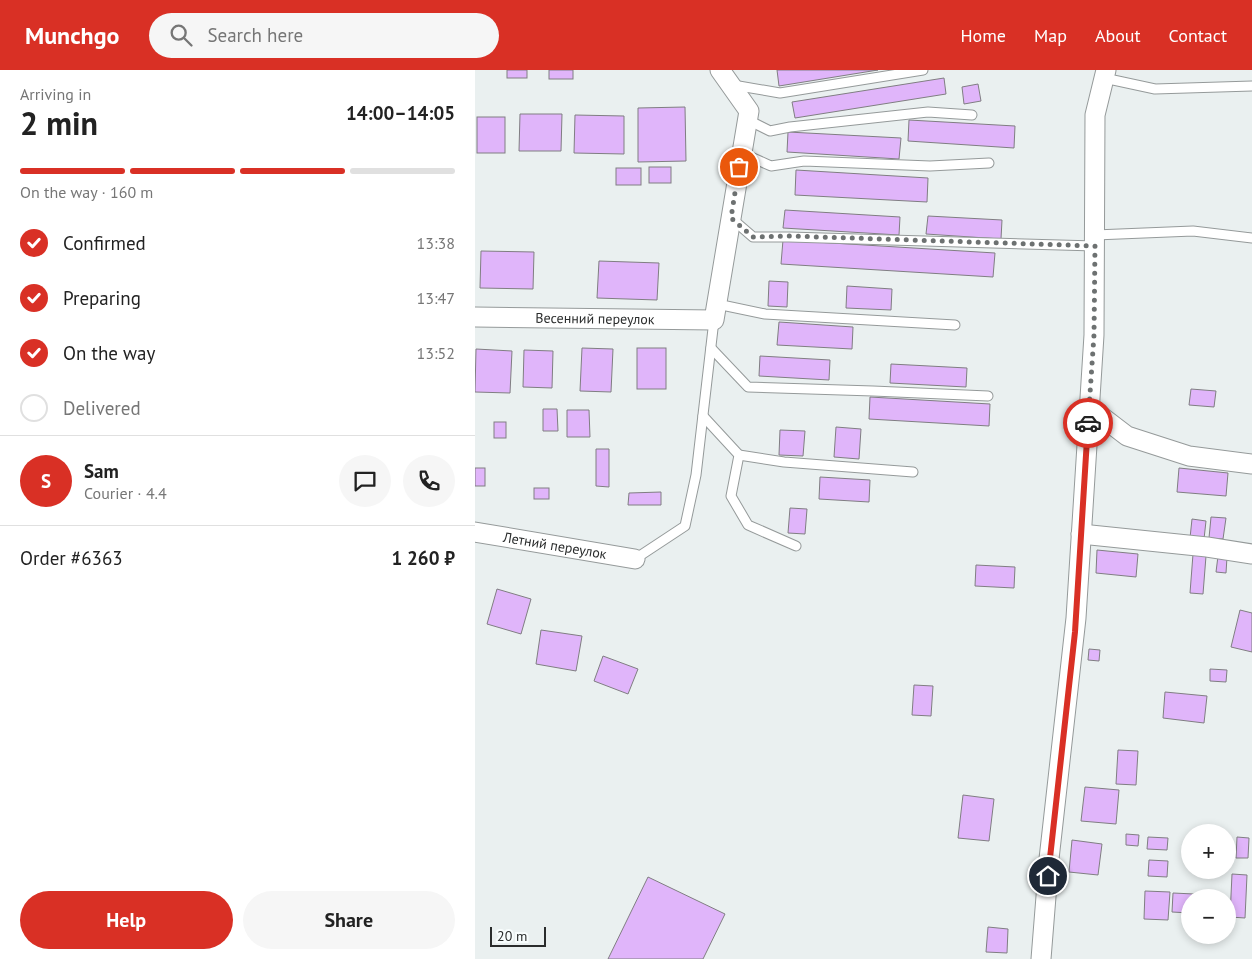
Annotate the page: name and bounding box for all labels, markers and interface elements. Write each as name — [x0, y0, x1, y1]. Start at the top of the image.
search box — [149, 13, 499, 58]
text: Munchgo — [25, 20, 119, 51]
icon: search — [167, 21, 195, 49]
text: Search here — [207, 23, 303, 47]
text: Home — [960, 24, 1006, 47]
text: Map — [1034, 24, 1067, 47]
text: About — [1095, 24, 1141, 47]
text: Contact — [1169, 24, 1227, 47]
text: Arriving in — [20, 84, 91, 104]
text: 14:00–14:05 — [346, 101, 455, 125]
text: 2 min — [20, 102, 98, 144]
pin — [718, 146, 760, 188]
icon: bag — [725, 153, 753, 181]
text: On the way · 160 m — [20, 182, 153, 202]
icon: check — [20, 229, 48, 257]
text: Confirmed — [63, 231, 146, 255]
text: 13:38 — [417, 233, 455, 253]
icon: check — [20, 284, 48, 312]
text: Preparing — [63, 286, 141, 310]
text: 13:47 — [417, 288, 455, 308]
street label: Весенний переулок — [535, 309, 655, 328]
icon: check — [20, 339, 48, 367]
text: On the way — [63, 341, 155, 365]
text: 13:52 — [417, 343, 455, 363]
text: Delivered — [63, 396, 141, 420]
courier — [1063, 398, 1113, 448]
icon: car — [1074, 409, 1102, 437]
button: chat — [339, 455, 391, 507]
button: phone — [403, 455, 455, 507]
text: Sam — [84, 459, 119, 483]
text: S — [41, 469, 51, 493]
text: Courier · 4.4 — [84, 483, 167, 503]
street label: Летний переулок — [501, 528, 608, 563]
text: Order #6363 — [20, 546, 123, 570]
text: 1 260 ₽ — [392, 546, 455, 570]
map controls — [1181, 824, 1236, 944]
button: + — [1181, 824, 1236, 879]
pin — [1027, 855, 1069, 897]
icon: home — [1034, 862, 1062, 890]
button: − — [1181, 889, 1236, 944]
button: Help — [20, 891, 233, 949]
button: Share — [243, 891, 455, 949]
scale bar — [490, 924, 546, 947]
text: 20 m — [497, 927, 527, 945]

